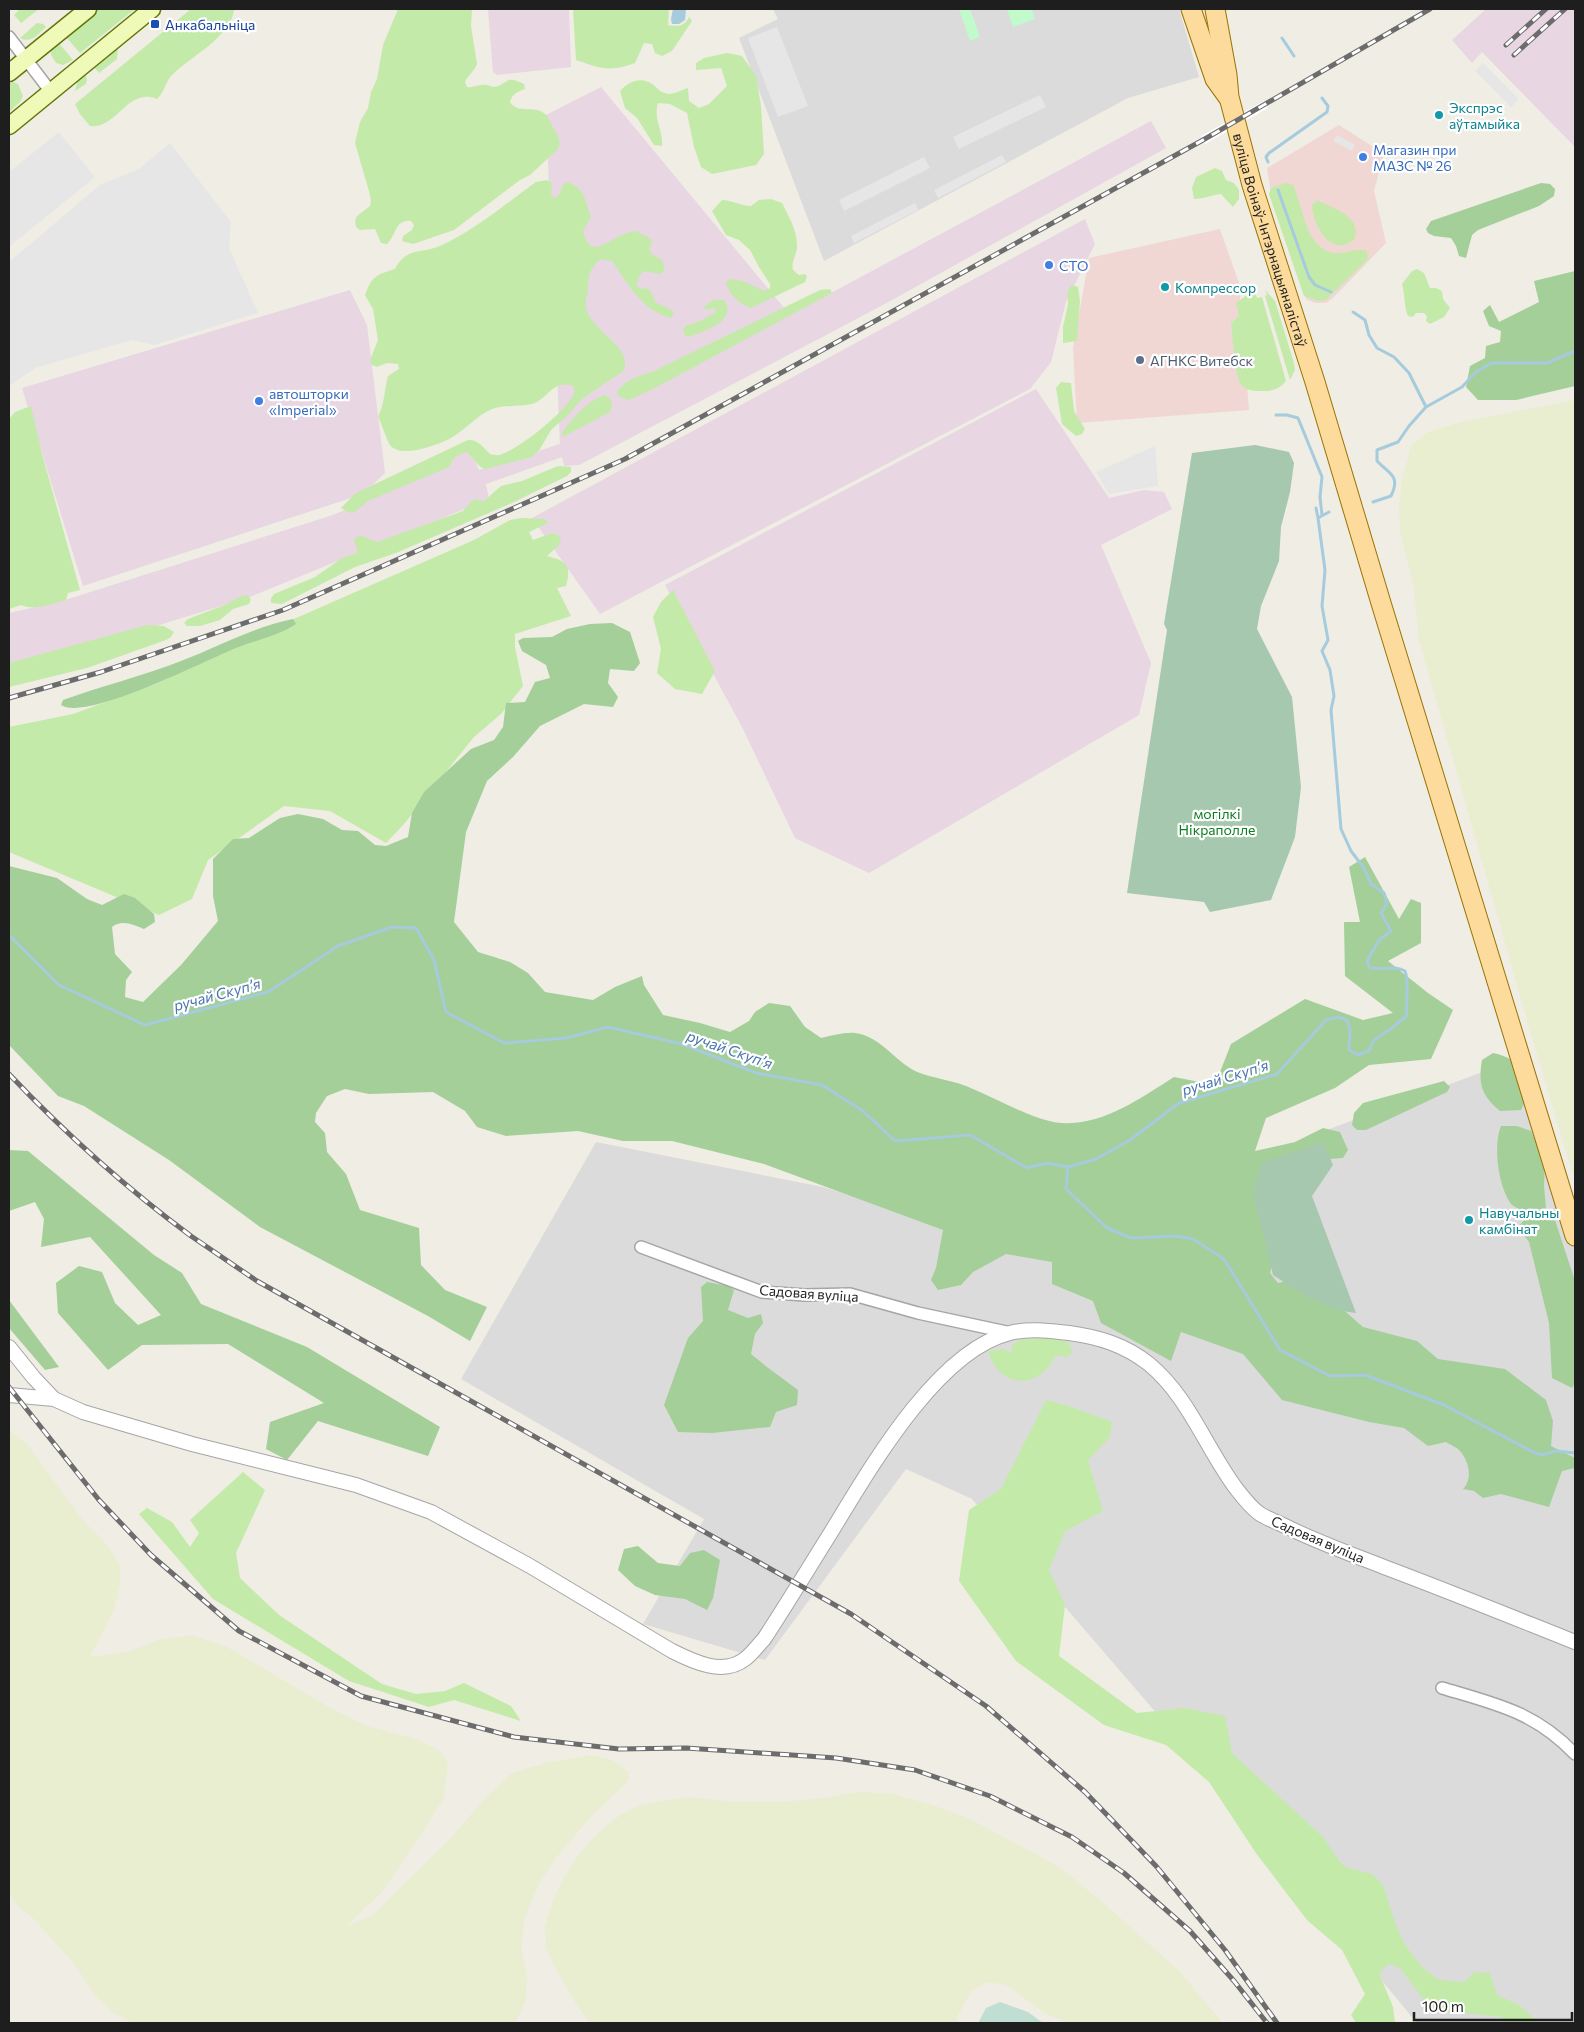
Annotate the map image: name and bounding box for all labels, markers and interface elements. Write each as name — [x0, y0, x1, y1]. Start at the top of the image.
place label: Анкабальніца — [165, 16, 255, 33]
marker: Анкабальніца — [149, 18, 161, 30]
place label: Экспрэс аўтамыйка — [1449, 99, 1520, 132]
marker: Экспрэс аўтамыйка — [1433, 109, 1445, 121]
street label: вуліца Воінаў-Інтэрнацыяналістаў — [1230, 131, 1312, 349]
place label: Магазин при МАЗС № 26 — [1373, 141, 1457, 174]
marker: Магазин при МАЗС № 26 — [1357, 151, 1369, 163]
place label: СТО — [1059, 257, 1089, 274]
marker: СТО — [1043, 259, 1055, 271]
place label: Компрессор — [1175, 279, 1256, 296]
marker: Компрессор — [1159, 281, 1171, 293]
place label: АГНКС Витебск — [1150, 352, 1254, 369]
marker: АГНКС Витебск — [1134, 354, 1146, 366]
place label: автошторки «Imperial» — [269, 385, 349, 418]
marker: автошторки «Imperial» — [253, 395, 265, 407]
park label: могілкі Нікраполле — [1179, 805, 1255, 838]
water label: ручай Скупʼя — [171, 974, 263, 1014]
water label: ручай Скупʼя — [684, 1026, 775, 1072]
water label: ручай Скупʼя — [1179, 1055, 1270, 1099]
place label: Навучальны камбінат — [1479, 1204, 1559, 1237]
marker: Навучальны камбінат — [1463, 1214, 1475, 1226]
street label: Садовая вуліца — [759, 1281, 859, 1305]
street label: Садовая вуліца — [1269, 1512, 1367, 1566]
scale bar — [1414, 1990, 1572, 2022]
text: 100 m — [1422, 1997, 1464, 2015]

